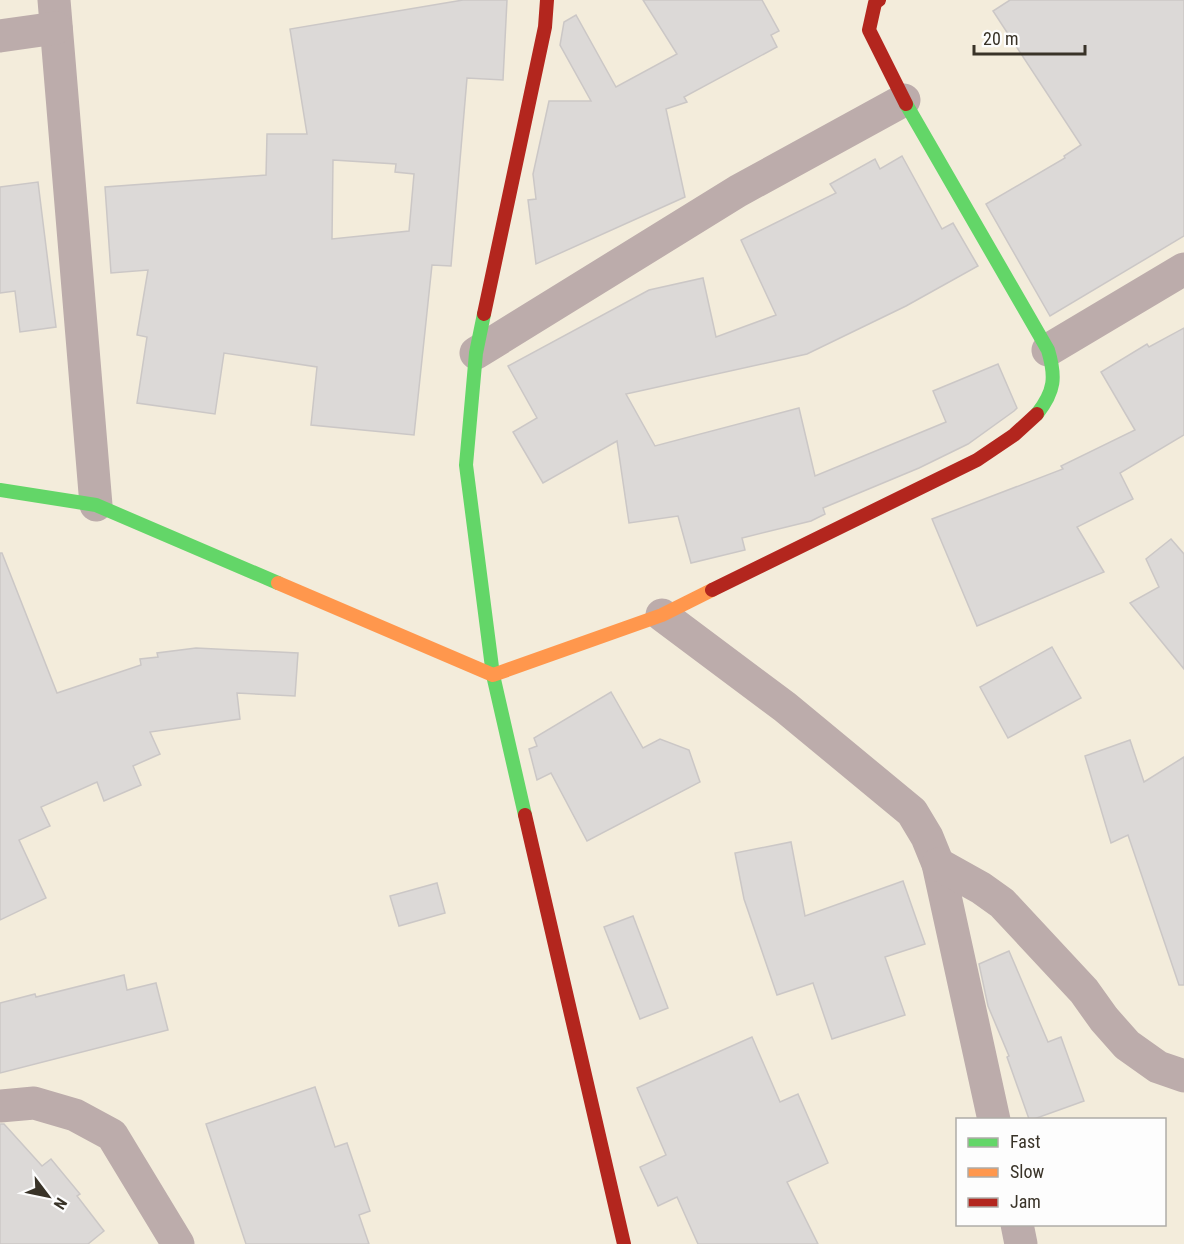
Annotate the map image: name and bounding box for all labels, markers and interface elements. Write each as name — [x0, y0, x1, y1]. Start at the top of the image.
scale bar — [974, 18, 1085, 56]
text: 20 m — [983, 28, 1018, 49]
legend — [956, 1118, 1166, 1226]
text: Fast — [1010, 1131, 1041, 1152]
text: Slow — [1010, 1161, 1045, 1182]
north arrow — [18, 1166, 78, 1226]
text: Jam — [1010, 1191, 1041, 1212]
text: N — [50, 1194, 71, 1213]

